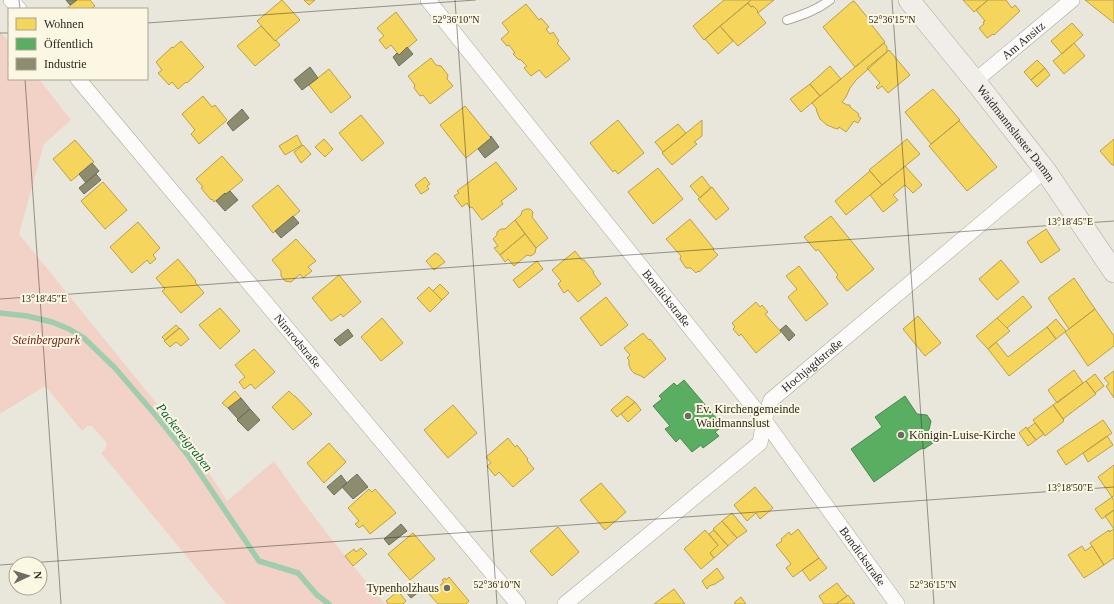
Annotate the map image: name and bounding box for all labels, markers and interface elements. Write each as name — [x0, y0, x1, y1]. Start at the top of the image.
legend — [8, 8, 148, 80]
text: 52°36'10"N — [432, 14, 480, 25]
text: 52°36'15"N — [868, 14, 916, 25]
text: Wohnen — [44, 17, 84, 31]
street label: Am Ansitz — [999, 19, 1048, 63]
text: Öffentlich — [44, 37, 93, 51]
text: Industrie — [44, 57, 87, 71]
street label: Waidmannsluster Damm — [974, 82, 1058, 185]
text: 13°18'45"E — [1047, 216, 1093, 227]
street label: Bondickstraße — [640, 267, 694, 330]
text: 13°18'45"E — [21, 293, 67, 304]
street label: Nimrodstraße — [271, 311, 324, 371]
park label: Steinbergpark — [12, 333, 80, 347]
street label: Hochjagdstraße — [779, 336, 845, 395]
water label: Packereigraben — [153, 399, 216, 474]
place label: Ev. Kirchengemeinde Waidmannslust — [696, 402, 800, 430]
marker: Ev. Kirchengemeinde Waidmannslust — [683, 411, 693, 421]
place label: Königin-Luise-Kirche — [909, 428, 1016, 442]
marker: Königin-Luise-Kirche — [896, 430, 906, 440]
text: 13°18'50"E — [1047, 482, 1093, 493]
street label: Bondickstraße — [837, 524, 888, 588]
north arrow — [8, 556, 48, 596]
text: N — [32, 571, 44, 580]
text: 52°36'10"N — [473, 579, 521, 590]
text: 52°36'15"N — [909, 579, 957, 590]
place label: Typenholzhaus — [367, 581, 439, 595]
marker: Typenholzhaus — [442, 583, 452, 593]

